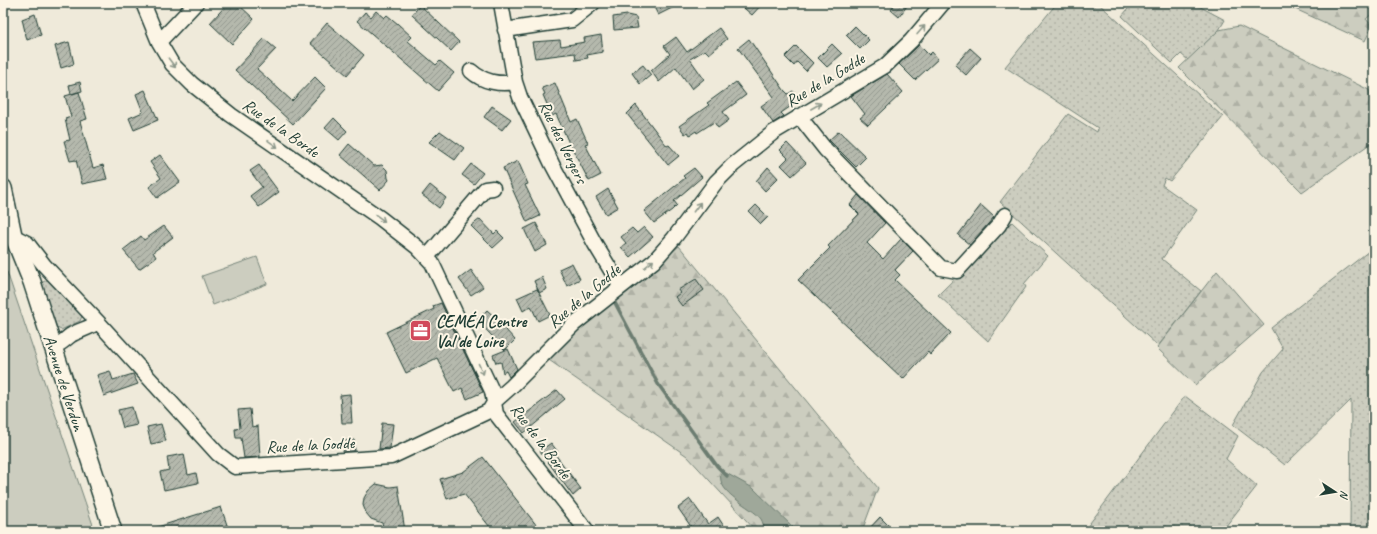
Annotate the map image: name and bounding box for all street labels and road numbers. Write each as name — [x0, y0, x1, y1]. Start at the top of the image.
street label: Rue de la Godde — [782, 47, 870, 112]
street label: Rue de la Borde — [239, 94, 324, 163]
street label: Rue des Vergers — [534, 97, 593, 189]
street label: Rue de la Godde — [543, 259, 626, 332]
street label: Avenue de Verdun — [39, 332, 90, 435]
street label: Rue de la Borde — [506, 399, 577, 484]
street label: Rue de la Godde — [265, 432, 356, 458]

